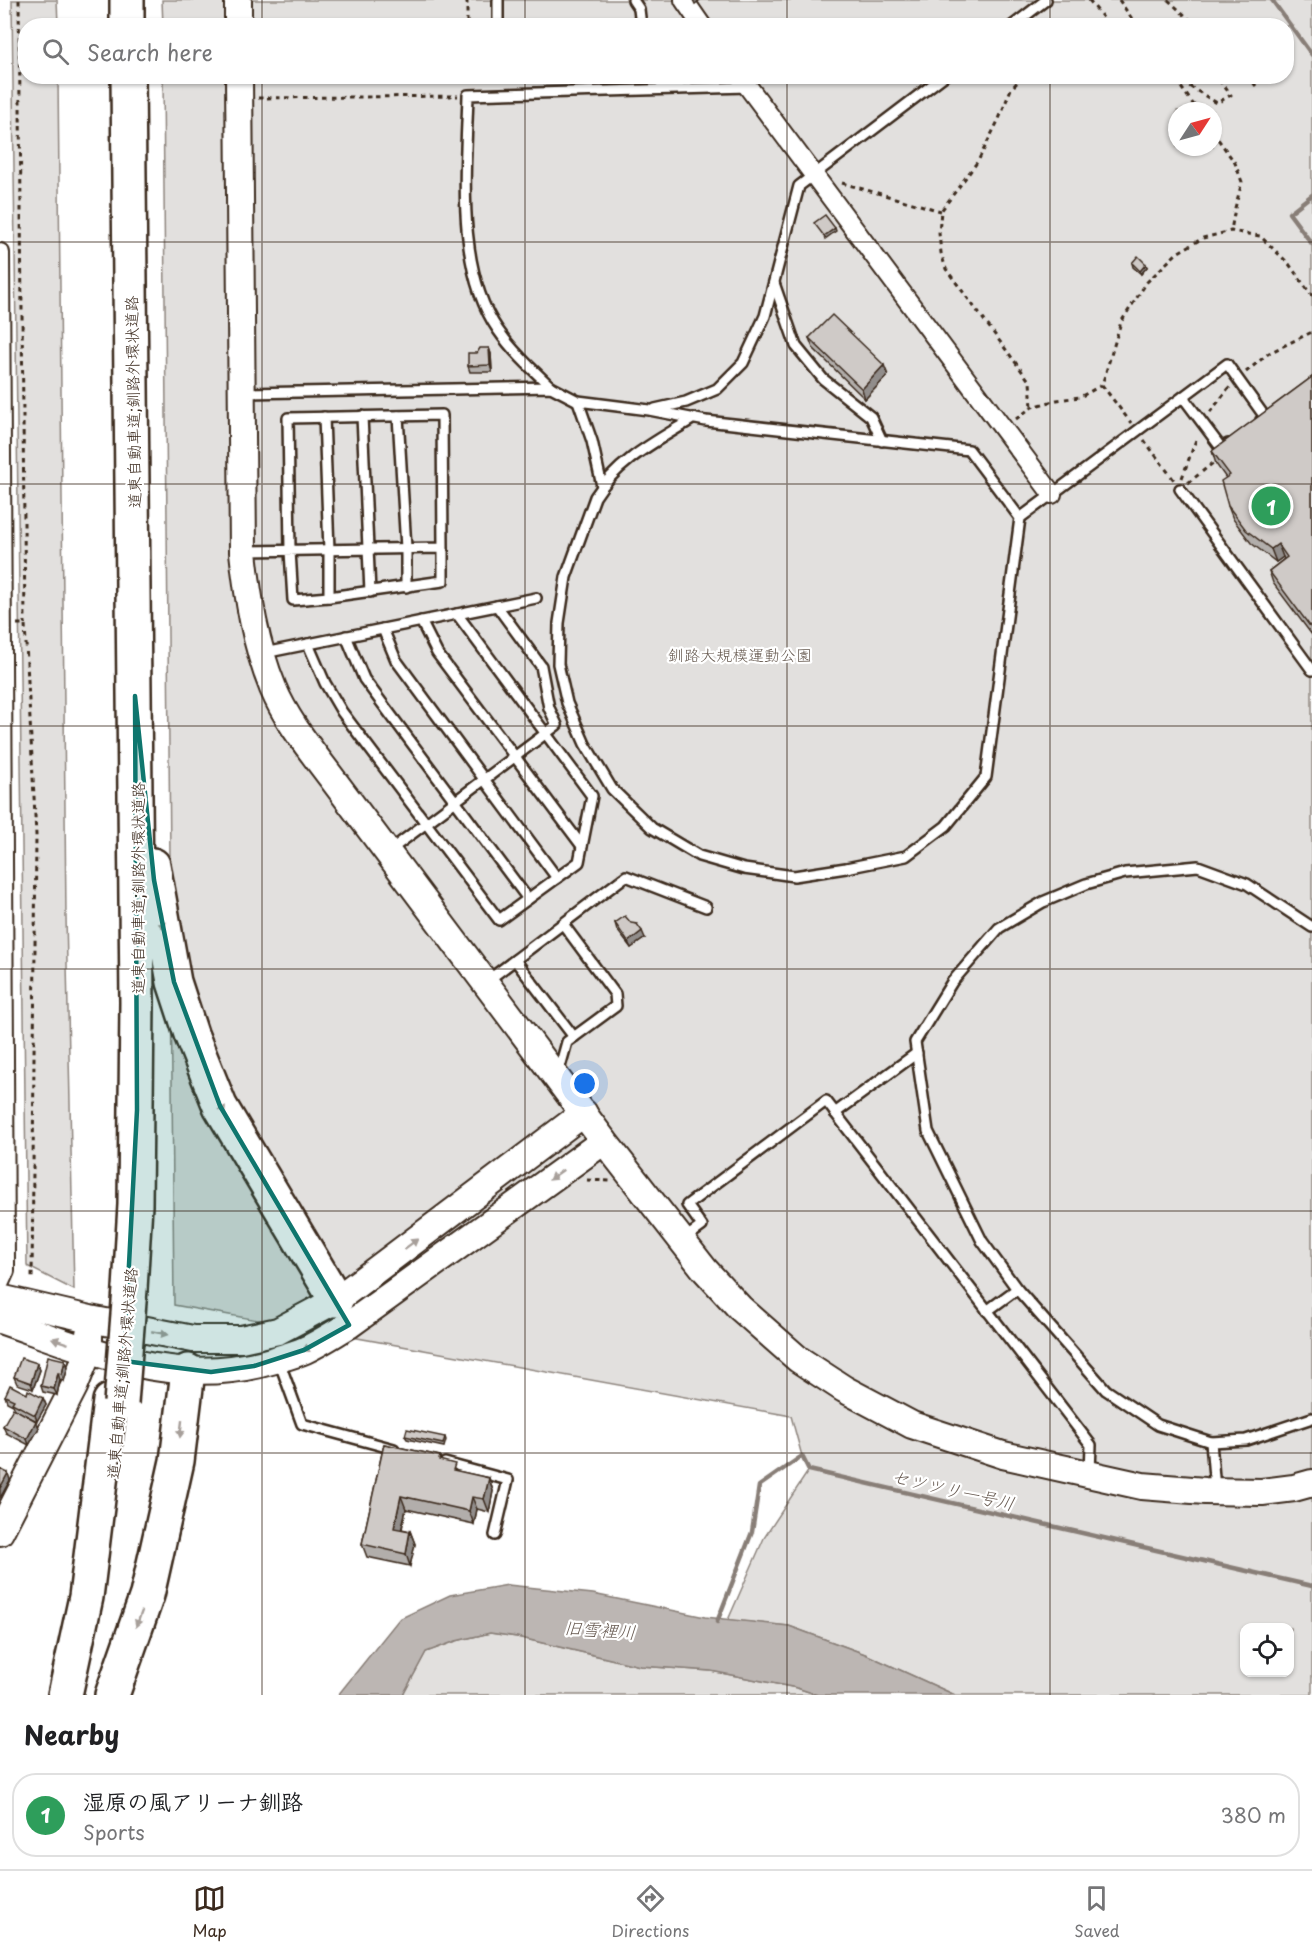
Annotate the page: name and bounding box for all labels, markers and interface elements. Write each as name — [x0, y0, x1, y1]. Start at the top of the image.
search box — [18, 18, 1294, 84]
icon: search — [39, 35, 72, 68]
text: Search here — [87, 35, 213, 68]
north arrow — [1168, 102, 1222, 156]
street label: 道東自動車道;釧路外環状道路 — [118, 296, 146, 508]
pin: 1 — [1252, 484, 1290, 528]
park label: 釧路大規模運動公園 — [668, 642, 812, 666]
street label: 道東自動車道;釧路外環状道路 — [125, 782, 149, 994]
one-way arrow — [158, 911, 167, 930]
your location — [570, 1069, 599, 1098]
one-way arrow — [216, 1097, 225, 1114]
one-way arrow — [549, 1169, 564, 1181]
one-way arrow — [403, 1239, 418, 1251]
street label: 道東自動車道;釧路外環状道路 — [100, 1266, 142, 1480]
one-way arrow — [150, 1329, 169, 1338]
one-way arrow — [51, 1335, 69, 1345]
one-way arrow — [302, 1342, 319, 1351]
one-way arrow — [176, 1419, 186, 1438]
water label: セツツリ一号川 — [889, 1462, 1017, 1516]
one-way arrow — [133, 1610, 143, 1628]
water label: 旧雪裡川 — [563, 1613, 637, 1645]
map controls — [1240, 1623, 1294, 1677]
button: locate — [1240, 1623, 1294, 1677]
text: Nearby — [24, 1715, 119, 1754]
text: 湿原の風アリーナ釧路 — [83, 1784, 303, 1817]
text: 1 — [41, 1800, 50, 1830]
text: 380 m — [1220, 1800, 1286, 1830]
text: Sports — [83, 1817, 145, 1847]
tab: Map — [192, 1882, 227, 1942]
tab: Directions — [611, 1882, 689, 1942]
tab: Saved — [1074, 1882, 1120, 1942]

